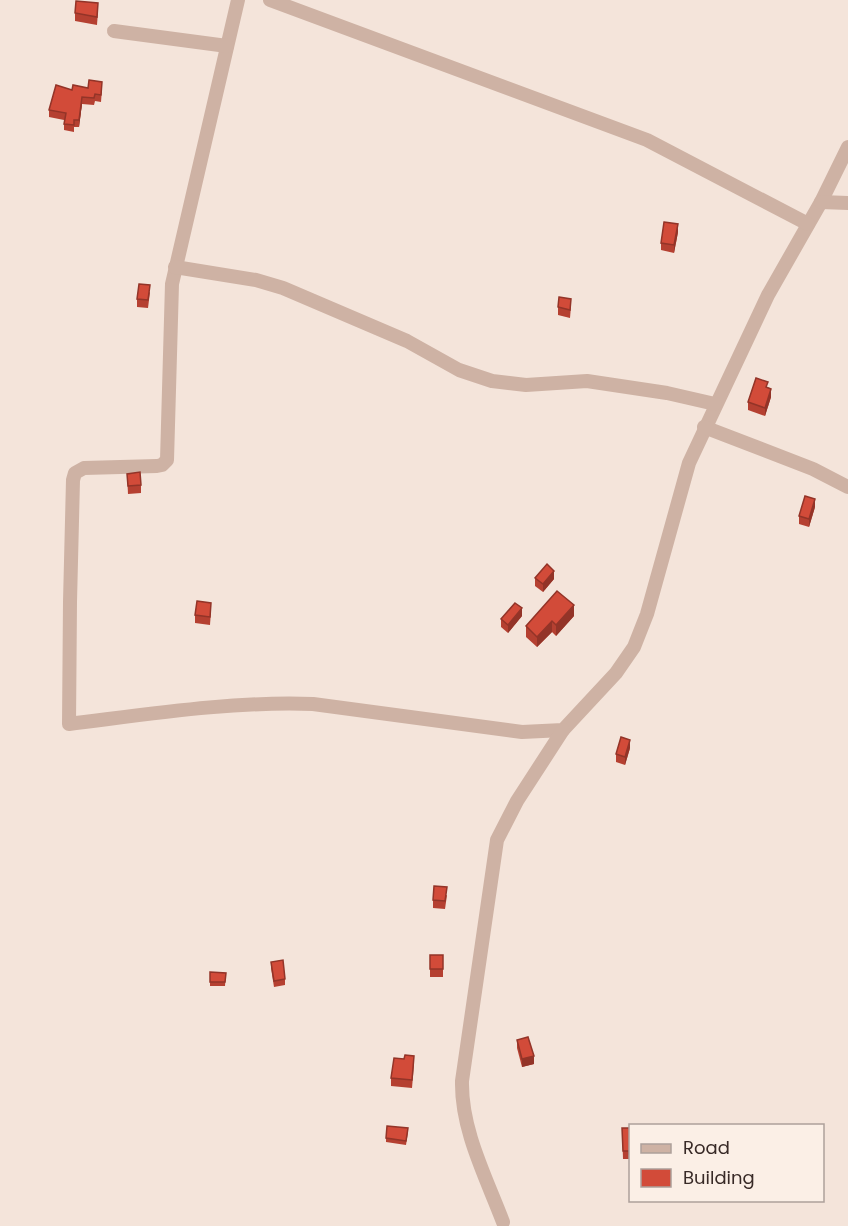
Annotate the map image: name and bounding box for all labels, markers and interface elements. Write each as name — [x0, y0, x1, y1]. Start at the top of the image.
legend — [629, 1124, 824, 1202]
text: Road — [683, 1135, 730, 1160]
text: Building — [683, 1165, 755, 1190]

